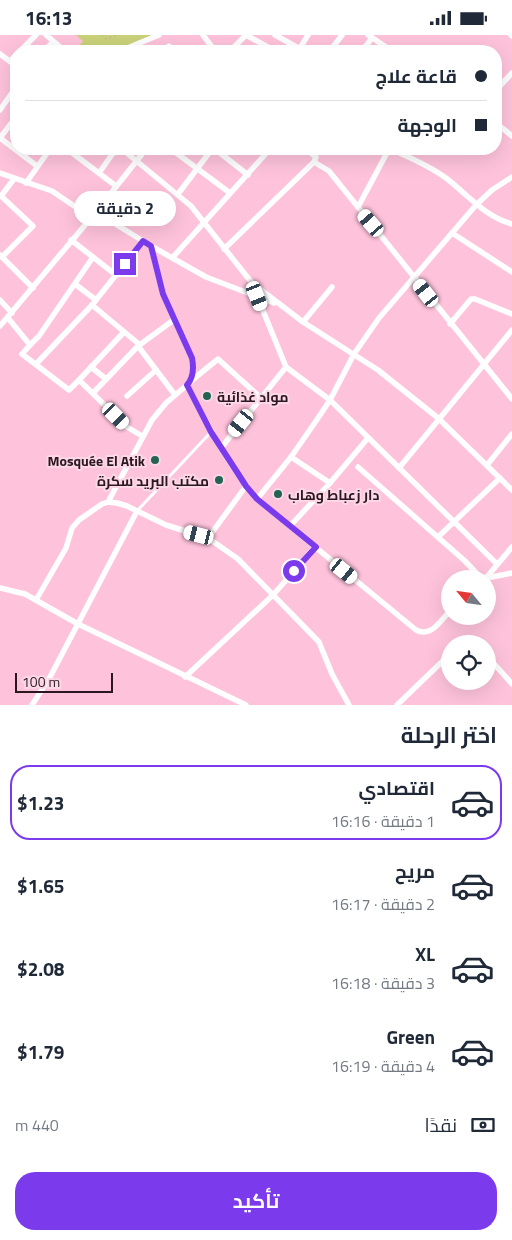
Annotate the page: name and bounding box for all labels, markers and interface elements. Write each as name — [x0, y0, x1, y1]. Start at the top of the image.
text: 16:13 — [25, 3, 72, 32]
text: قاعة علاج — [375, 61, 457, 90]
text: الوجهة — [397, 110, 457, 139]
callout: 2 دقيقة — [74, 191, 176, 227]
text: 2 دقيقة — [96, 196, 154, 220]
car — [355, 207, 386, 239]
route end — [114, 253, 136, 275]
car — [410, 277, 441, 309]
car — [244, 279, 269, 313]
place label: مواد غذائية — [217, 386, 288, 407]
marker: مواد غذائية — [201, 390, 213, 402]
car — [100, 400, 131, 432]
car — [225, 407, 256, 439]
place label: Mosquée El Atik — [48, 450, 146, 471]
marker: Mosquée El Atik — [149, 454, 161, 466]
place label: مكتب البريد سكرة — [97, 470, 209, 491]
marker: مكتب البريد سكرة — [213, 474, 225, 486]
place label: دار زعباط وهاب — [288, 484, 379, 505]
marker: دار زعباط وهاب — [272, 488, 284, 500]
car — [182, 524, 215, 546]
car — [327, 556, 360, 586]
route start — [283, 560, 305, 582]
north arrow — [441, 570, 496, 625]
map controls — [441, 570, 496, 690]
button: locate — [441, 635, 496, 690]
scale bar — [15, 670, 112, 693]
text: 100 m — [22, 671, 60, 692]
text: اختر الرحلة — [401, 718, 497, 752]
text: اقتصادي — [359, 773, 435, 802]
icon: car — [450, 780, 495, 825]
text: $1.23 — [17, 788, 64, 817]
text: 1 دقيقة · 16:16 — [331, 809, 435, 833]
text: مريح — [395, 856, 435, 885]
icon: car — [450, 863, 495, 908]
text: $1.65 — [17, 871, 64, 900]
text: 2 دقيقة · 16:17 — [331, 892, 435, 916]
text: XL — [415, 939, 435, 968]
icon: car — [450, 946, 495, 991]
text: $2.08 — [17, 954, 64, 983]
text: 3 دقيقة · 16:18 — [331, 971, 435, 995]
text: Green — [386, 1022, 435, 1051]
icon: car — [450, 1029, 495, 1074]
text: $1.79 — [17, 1037, 64, 1066]
text: 4 دقيقة · 16:19 — [331, 1054, 435, 1078]
text: نقدًا — [425, 1110, 457, 1139]
icon: cash — [469, 1111, 497, 1139]
text: 440 m — [15, 1113, 59, 1137]
button: تأكيد — [15, 1172, 497, 1230]

